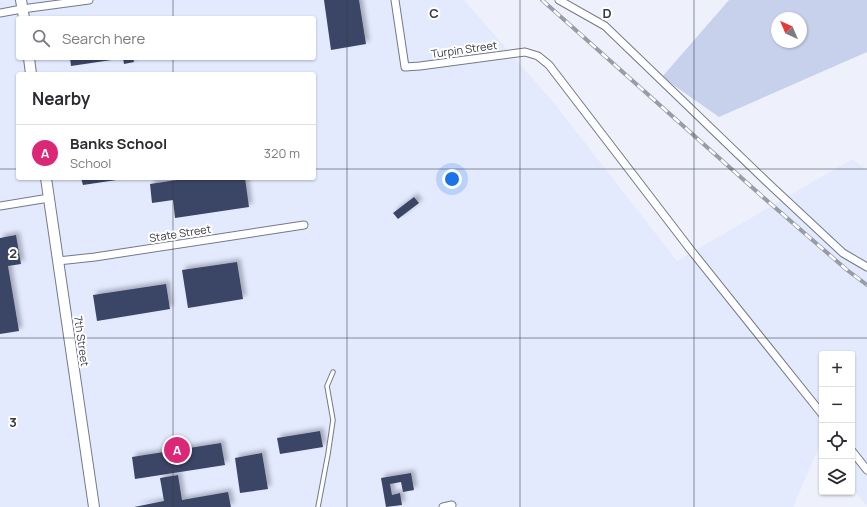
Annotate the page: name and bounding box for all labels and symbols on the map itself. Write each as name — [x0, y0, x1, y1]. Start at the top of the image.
text: C — [429, 4, 439, 22]
text: D — [602, 4, 612, 22]
north arrow — [771, 12, 807, 48]
street label: Turpin Street — [430, 37, 498, 61]
your location — [442, 169, 462, 189]
street label: State Street — [148, 221, 212, 245]
text: 2 — [9, 244, 17, 262]
street label: 7th Street — [71, 315, 93, 367]
text: 3 — [9, 413, 17, 431]
pin: A — [164, 435, 190, 465]

